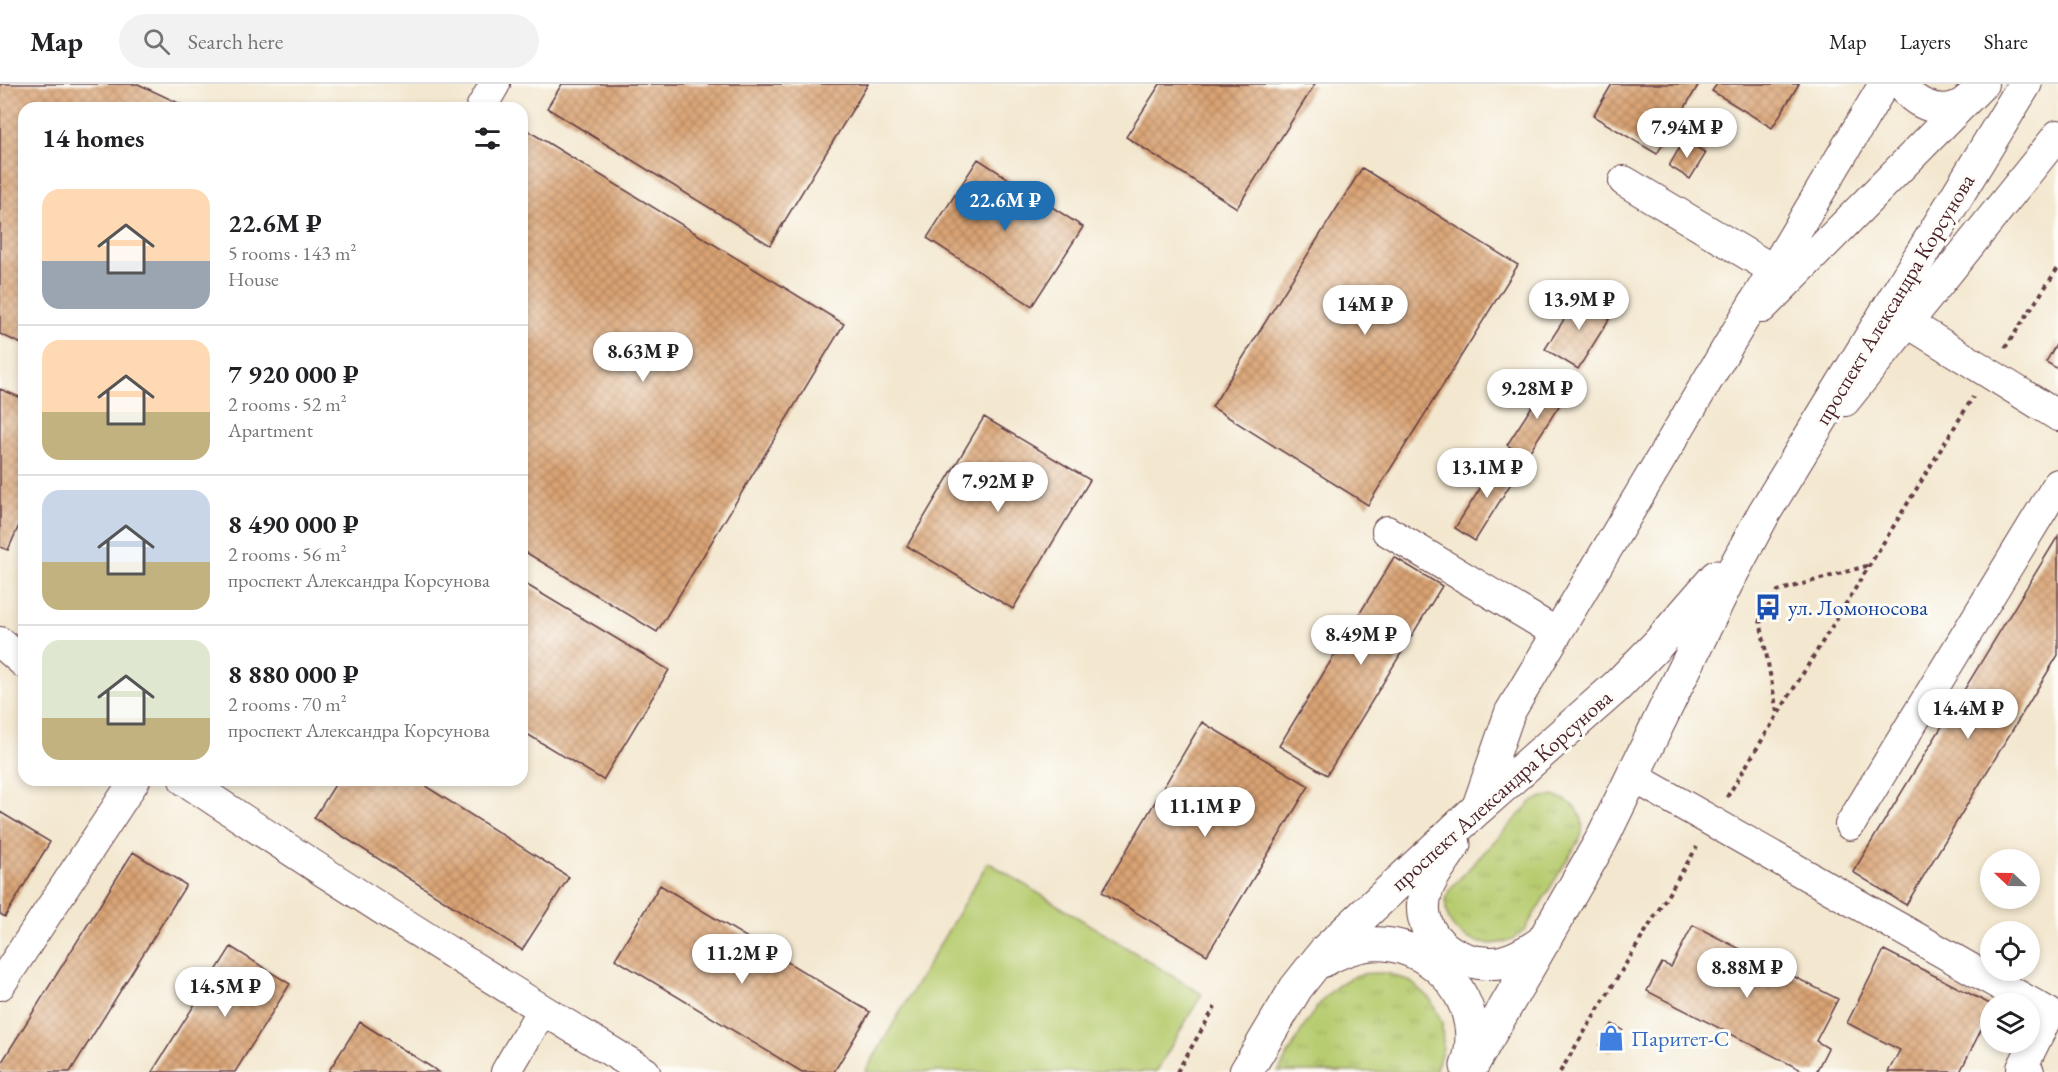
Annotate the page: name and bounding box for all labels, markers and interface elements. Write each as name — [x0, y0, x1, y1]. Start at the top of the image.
search box — [119, 14, 539, 68]
text: Map — [30, 23, 83, 59]
icon: search — [140, 25, 173, 58]
text: Search here — [188, 27, 283, 56]
text: Map — [1829, 28, 1867, 55]
text: Layers — [1900, 28, 1951, 55]
text: Share — [1984, 28, 2028, 55]
pin: 7.94M ₽ — [1632, 108, 1742, 159]
text: 7.94M ₽ — [1651, 114, 1723, 140]
text: 14 homes — [42, 121, 144, 155]
icon: filters — [471, 122, 504, 155]
street label: проспект Александра Корсунова — [1808, 168, 1981, 430]
pin: 22.6M ₽ — [950, 181, 1060, 232]
text: 22.6M ₽ — [969, 187, 1041, 213]
text: 22.6M ₽ — [228, 206, 322, 240]
icon: home — [90, 213, 162, 285]
text: 5 rooms · 143 m² — [228, 240, 356, 266]
text: House — [228, 266, 279, 292]
pin: 13.9M ₽ — [1524, 280, 1634, 331]
pin: 14M ₽ — [1323, 285, 1407, 336]
text: 13.9M ₽ — [1543, 286, 1615, 312]
text: 14M ₽ — [1337, 291, 1393, 317]
pin: 8.63M ₽ — [588, 332, 698, 383]
text: 8.63M ₽ — [607, 338, 679, 364]
text: 7 920 000 ₽ — [228, 357, 359, 391]
icon: home — [90, 364, 162, 436]
pin: 9.28M ₽ — [1482, 369, 1592, 420]
text: 9.28M ₽ — [1501, 375, 1573, 401]
text: 2 rooms · 52 m² — [228, 391, 347, 417]
text: Apartment — [228, 417, 313, 443]
pin: 13.1M ₽ — [1432, 448, 1542, 499]
text: 13.1M ₽ — [1451, 454, 1523, 480]
pin: 7.92M ₽ — [943, 462, 1053, 513]
text: 7.92M ₽ — [962, 468, 1034, 494]
text: 8 490 000 ₽ — [228, 507, 359, 541]
icon: home — [90, 514, 162, 586]
text: 2 rooms · 56 m² — [228, 541, 347, 567]
text: проспект Александра Корсунова — [228, 567, 490, 593]
bus stop icon: ул. Ломоносова — [1753, 592, 1783, 622]
place label: ул. Ломоносова — [1788, 593, 1928, 622]
pin: 8.49M ₽ — [1306, 615, 1416, 666]
text: 8.49M ₽ — [1325, 621, 1397, 647]
text: 8 880 000 ₽ — [228, 657, 359, 691]
icon: home — [90, 664, 162, 736]
street label: проспект Александра Корсунова — [1385, 683, 1618, 898]
pin: 14.4M ₽ — [1913, 689, 2023, 740]
text: 2 rooms · 70 m² — [228, 691, 347, 717]
text: 14.4M ₽ — [1932, 695, 2004, 721]
text: проспект Александра Корсунова — [228, 717, 490, 743]
pin: 11.1M ₽ — [1150, 787, 1260, 838]
text: 11.1M ₽ — [1169, 793, 1241, 819]
north arrow — [1980, 849, 2040, 909]
map controls — [1980, 849, 2040, 1053]
button: locate — [1980, 921, 2040, 981]
pin: 11.2M ₽ — [687, 934, 797, 985]
text: 11.2M ₽ — [706, 940, 778, 966]
pin: 8.88M ₽ — [1692, 948, 1802, 999]
text: 8.88M ₽ — [1711, 954, 1783, 980]
pin: 14.5M ₽ — [170, 967, 280, 1018]
text: 14.5M ₽ — [189, 973, 261, 999]
button: layers — [1980, 993, 2040, 1053]
shop icon: Паритет-С — [1596, 1023, 1626, 1053]
place label: Паритет-С — [1631, 1024, 1729, 1053]

